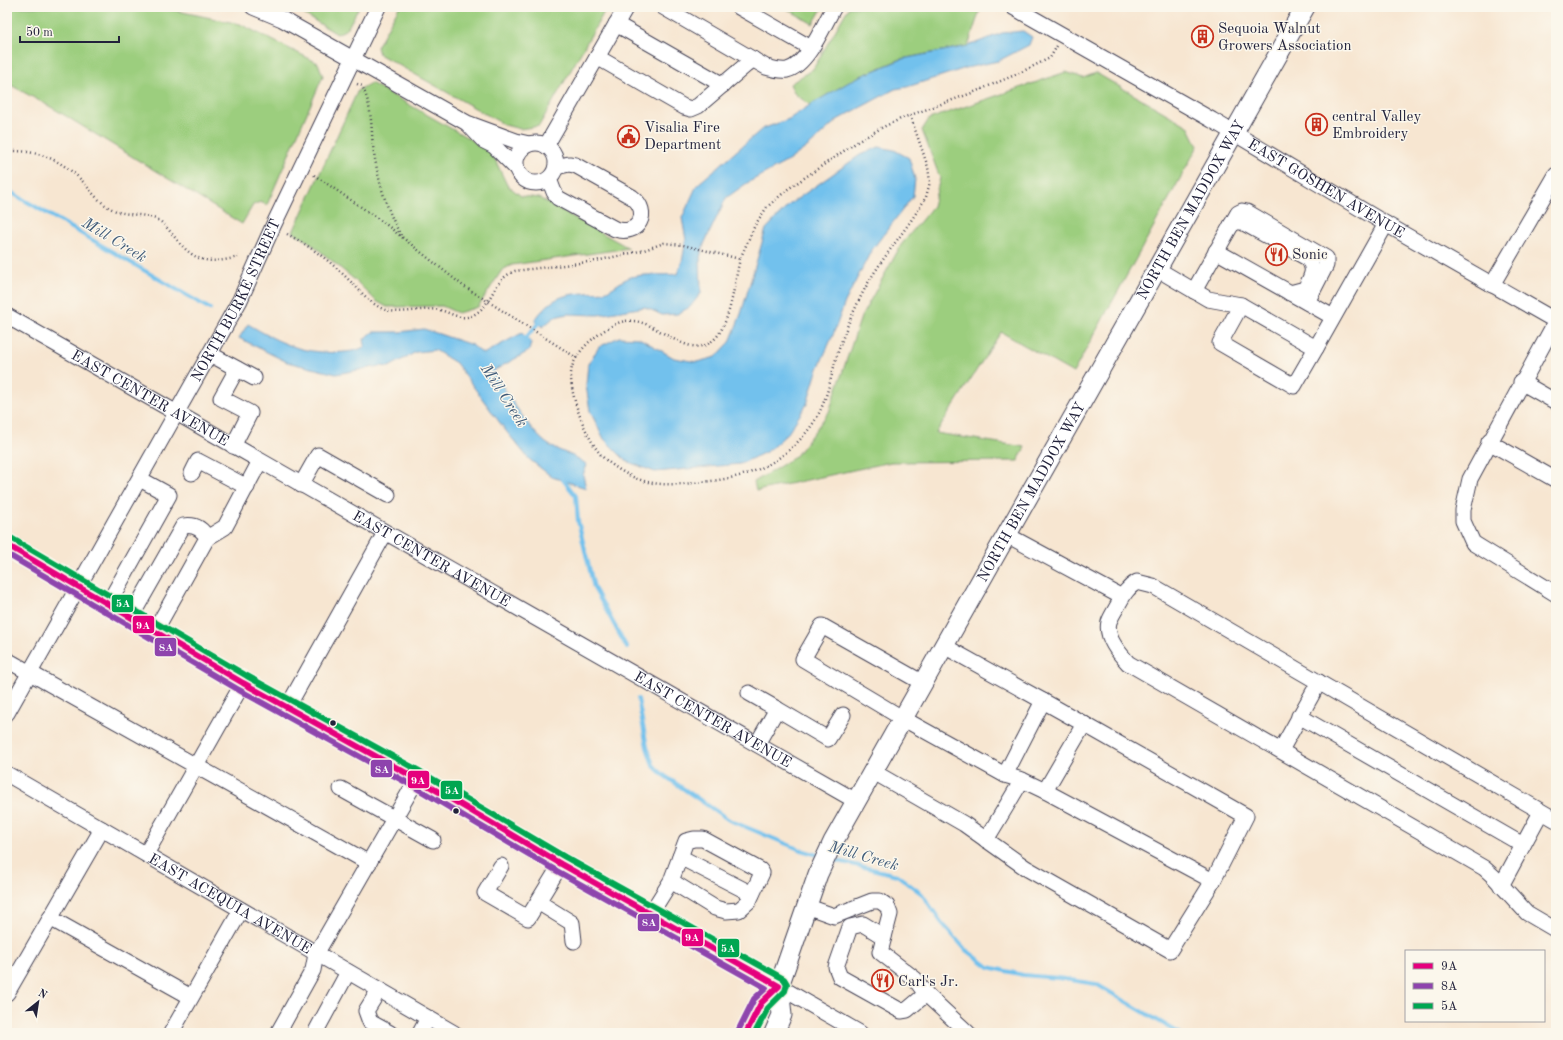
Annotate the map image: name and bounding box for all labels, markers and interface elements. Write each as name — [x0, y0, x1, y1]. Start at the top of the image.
scale bar — [20, 18, 119, 44]
place label: Sequoia Walnut Growers Association — [1218, 22, 1352, 54]
building icon: Sequoia Walnut Growers Association — [1189, 24, 1215, 50]
text: 50 m — [26, 26, 53, 39]
place label: central Valley Embroidery — [1332, 110, 1421, 142]
building icon: central Valley Embroidery — [1303, 112, 1329, 138]
street label: NORTH BEN MADDOX WAY — [1135, 118, 1248, 303]
place label: Visalia Fire Department — [644, 121, 721, 153]
public building icon: Visalia Fire Department — [615, 123, 641, 149]
street label: EAST GOSHEN AVENUE — [1245, 137, 1406, 242]
water label: Mill Creek — [78, 215, 149, 266]
street label: NORTH BURKE STREET — [189, 217, 284, 385]
restaurant icon: Sonic — [1263, 241, 1289, 267]
place label: Sonic — [1292, 248, 1328, 263]
street label: EAST CENTER AVENUE — [68, 348, 231, 450]
water label: Mill Creek — [476, 361, 530, 431]
street label: NORTH BEN MADDOX WAY — [976, 400, 1089, 585]
street label: EAST CENTER AVENUE — [350, 509, 512, 611]
line badge: 5A — [111, 594, 134, 613]
text: 5A — [116, 599, 131, 610]
line badge: 9A — [132, 615, 155, 634]
text: 9A — [136, 621, 151, 632]
line badge: 8A — [154, 637, 177, 657]
text: 8A — [159, 643, 174, 654]
street label: EAST CENTER AVENUE — [631, 670, 793, 771]
unlabelled marker — [328, 718, 338, 728]
line badge: 8A — [370, 759, 393, 778]
text: 8A — [375, 765, 390, 776]
line badge: 9A — [407, 770, 430, 789]
text: 9A — [411, 776, 426, 787]
line badge: 5A — [440, 780, 463, 800]
text: 5A — [445, 786, 460, 797]
unlabelled marker — [451, 806, 461, 816]
water label: Mill Creek — [826, 839, 900, 875]
street label: EAST ACEQUIA AVENUE — [145, 852, 314, 958]
line badge: 8A — [637, 913, 660, 932]
text: 8A — [642, 918, 657, 929]
line badge: 9A — [681, 928, 704, 947]
text: 9A — [685, 933, 700, 944]
line badge: 5A — [717, 938, 740, 958]
text: 5A — [721, 944, 736, 955]
legend — [1405, 950, 1545, 1022]
text: 9A — [1441, 961, 1457, 973]
restaurant icon: Carl's Jr. — [869, 968, 895, 994]
place label: Carl's Jr. — [898, 975, 958, 990]
text: 8A — [1441, 981, 1457, 993]
north arrow — [18, 982, 58, 1022]
text: N — [36, 988, 49, 1002]
text: 5A — [1441, 1000, 1457, 1013]

